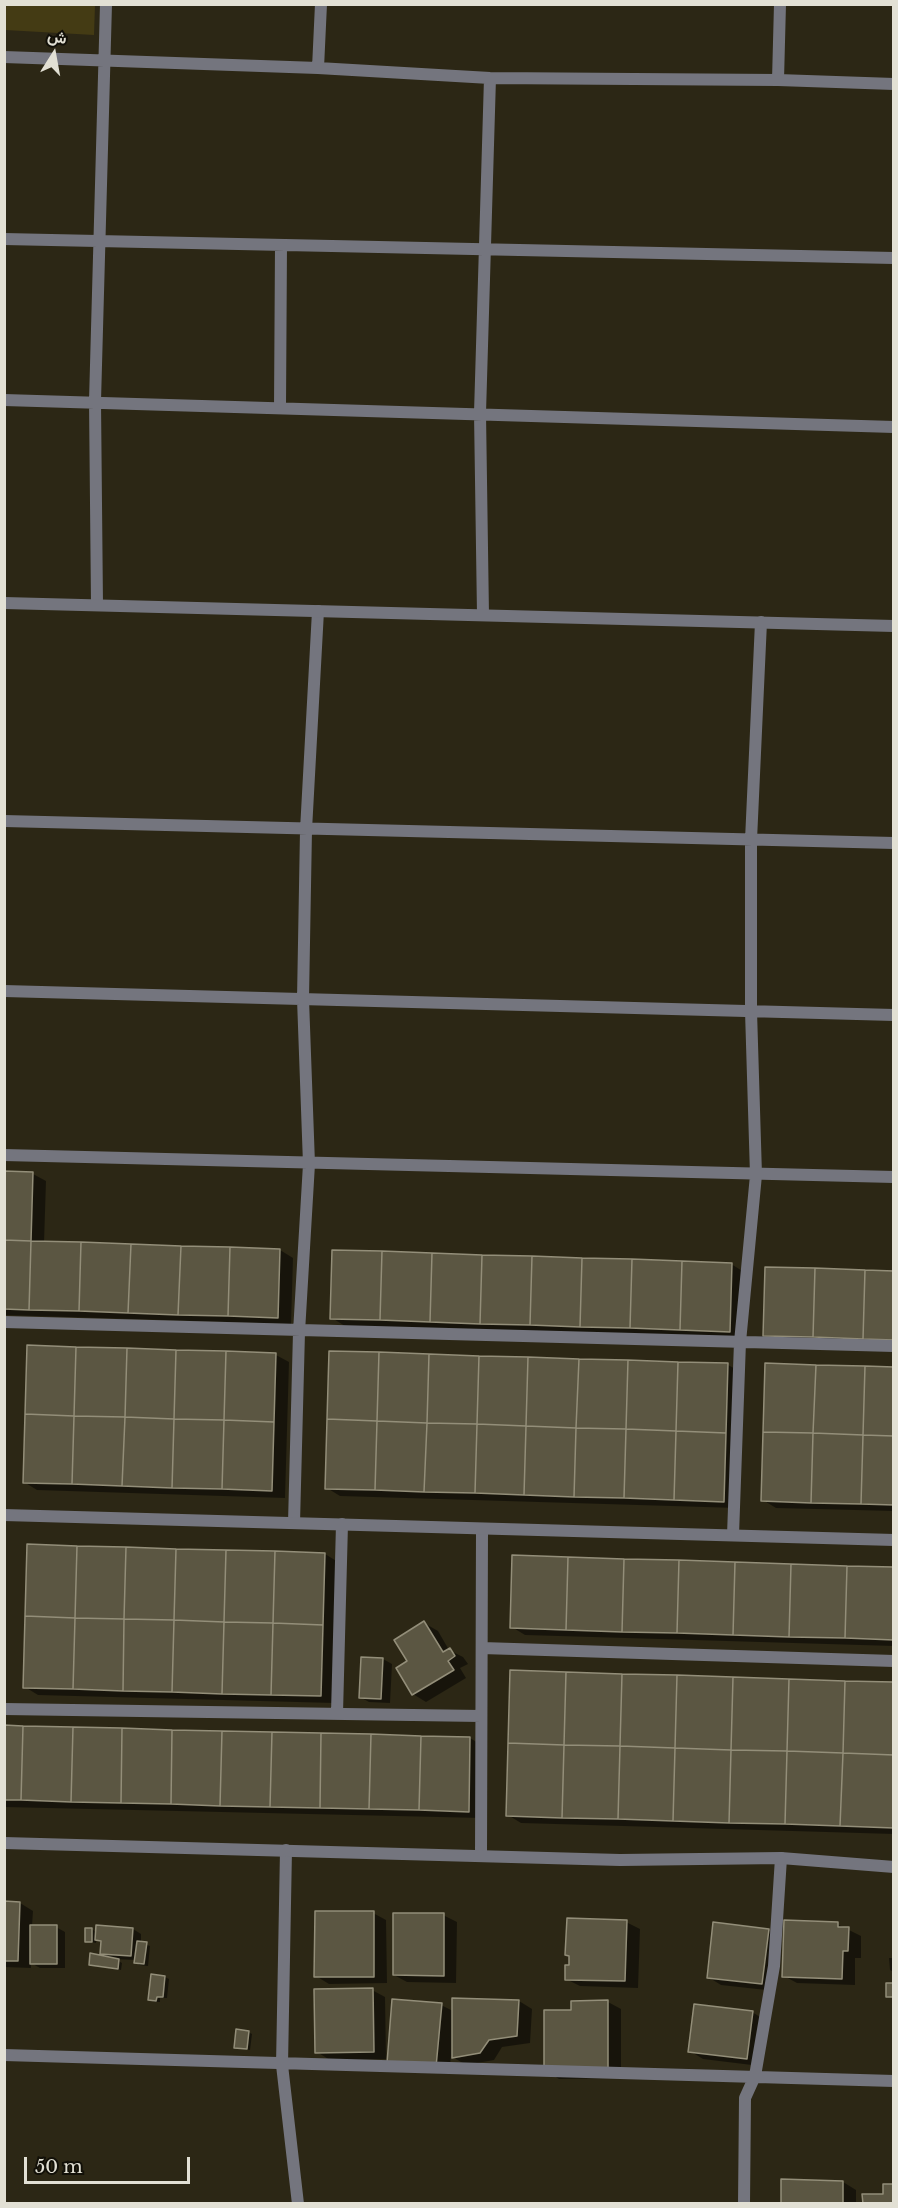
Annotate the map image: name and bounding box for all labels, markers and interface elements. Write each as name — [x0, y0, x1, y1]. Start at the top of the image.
north arrow — [24, 24, 84, 84]
text: ش — [46, 25, 69, 48]
scale bar — [27, 2145, 194, 2183]
text: 50 m — [35, 2156, 83, 2178]

